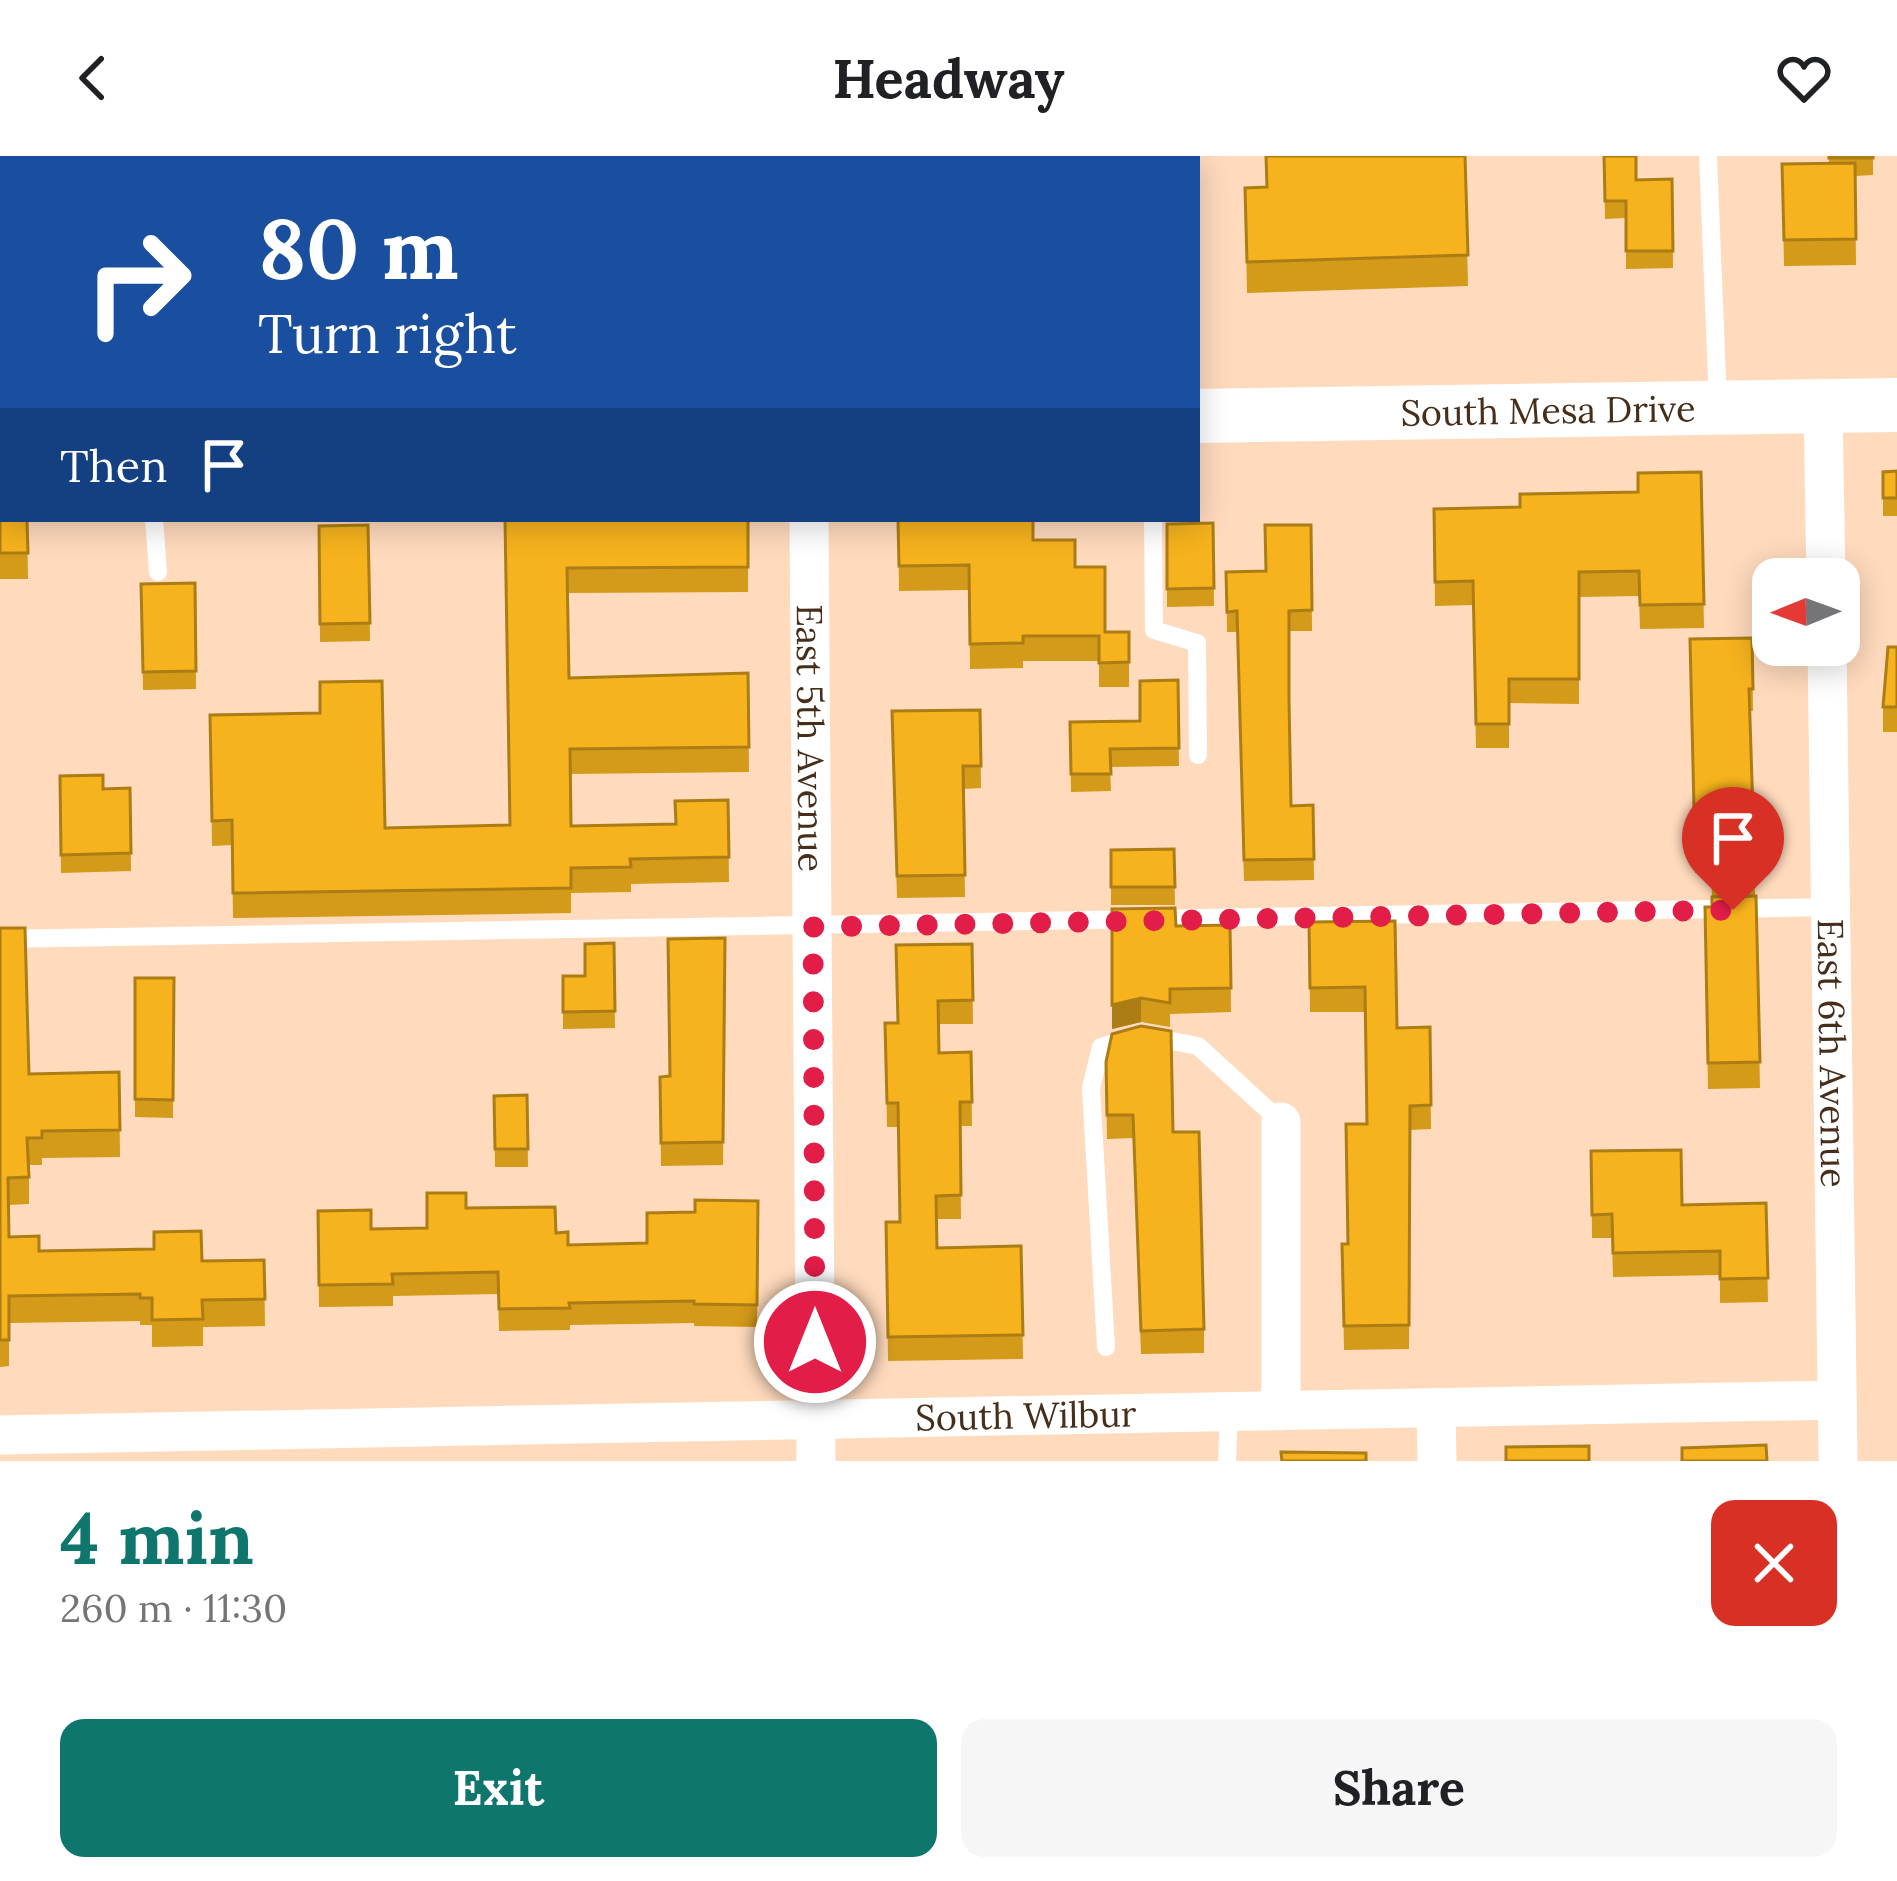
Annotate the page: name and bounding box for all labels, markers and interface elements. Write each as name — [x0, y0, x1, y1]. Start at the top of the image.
text: Headway — [832, 44, 1065, 113]
icon: back — [60, 45, 126, 111]
icon: heart — [1771, 45, 1837, 111]
text: 80 m — [258, 194, 459, 302]
icon: right — [60, 204, 216, 360]
text: Turn right — [258, 299, 517, 368]
street label: South Mesa Drive — [1400, 385, 1696, 436]
icon: arrive — [191, 432, 257, 498]
text: Then — [60, 437, 167, 494]
north arrow — [1752, 558, 1860, 666]
map controls — [1752, 558, 1860, 666]
street label: East 5th Avenue — [787, 604, 835, 872]
pin — [1682, 787, 1784, 910]
icon: arrive — [1700, 805, 1766, 871]
street label: East 6th Avenue — [1808, 918, 1857, 1188]
position arrow — [752, 1279, 878, 1405]
street label: South Wilbur — [915, 1390, 1137, 1441]
text: 4 min — [60, 1492, 254, 1584]
button: close — [1711, 1500, 1837, 1626]
text: 260 m · 11:30 — [60, 1583, 287, 1633]
button: Exit — [60, 1719, 937, 1857]
button: Share — [961, 1719, 1837, 1857]

